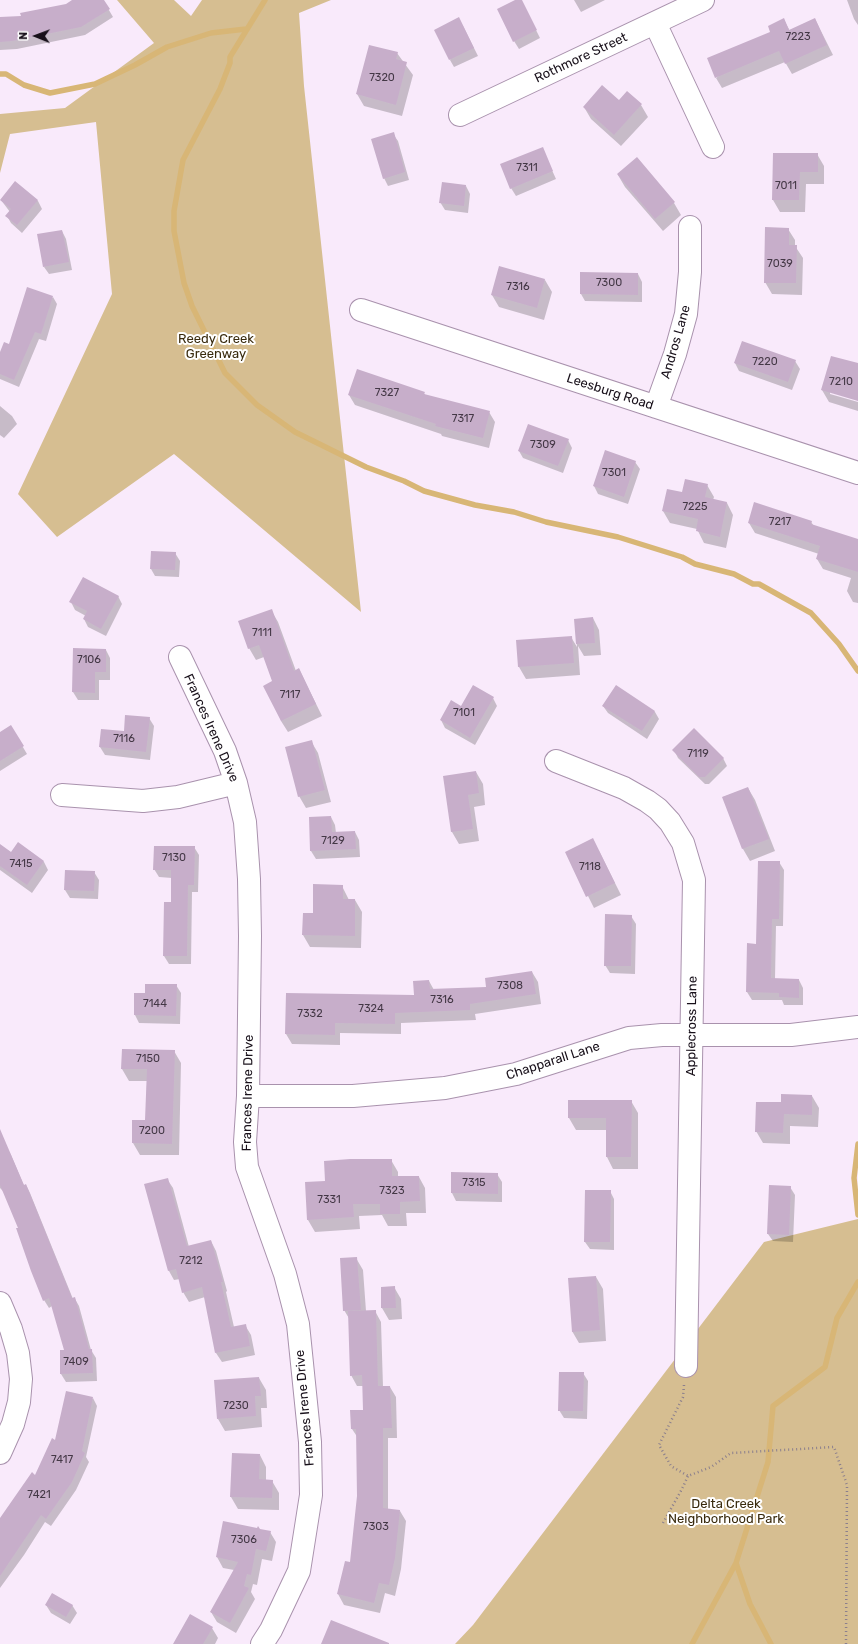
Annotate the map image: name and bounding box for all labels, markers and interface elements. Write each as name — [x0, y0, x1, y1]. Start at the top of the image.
north arrow — [16, 16, 56, 56]
street label: Rothmore Street — [532, 30, 630, 86]
house number: 7223 — [785, 30, 811, 44]
text: N — [17, 32, 30, 40]
house number: 7320 — [369, 71, 395, 85]
house number: 7311 — [516, 161, 538, 175]
house number: 7011 — [775, 179, 797, 193]
house number: 7039 — [767, 257, 793, 271]
house number: 7300 — [596, 276, 622, 290]
house number: 7316 — [506, 280, 530, 294]
street label: Andros Lane — [658, 303, 694, 381]
park label: Reedy Creek Greenway — [178, 331, 254, 362]
house number: 7220 — [752, 355, 778, 369]
street label: Leesburg Road — [565, 371, 655, 413]
house number: 7210 — [829, 375, 853, 389]
house number: 7327 — [375, 386, 399, 400]
house number: 7317 — [452, 412, 474, 426]
house number: 7309 — [530, 438, 556, 452]
house number: 7301 — [602, 466, 626, 480]
house number: 7225 — [682, 500, 708, 514]
house number: 7217 — [769, 515, 791, 529]
house number: 7111 — [252, 626, 272, 640]
house number: 7106 — [77, 653, 101, 667]
street label: Frances Irene Drive — [180, 671, 242, 785]
house number: 7117 — [280, 688, 300, 702]
house number: 7101 — [453, 706, 475, 720]
house number: 7116 — [113, 732, 135, 746]
house number: 7119 — [687, 747, 709, 761]
house number: 7129 — [321, 834, 345, 848]
house number: 7130 — [162, 851, 186, 865]
house number: 7415 — [9, 857, 33, 871]
house number: 7118 — [579, 860, 601, 874]
street label: Applecross Lane — [683, 976, 701, 1076]
house number: 7308 — [497, 979, 523, 993]
house number: 7316 — [430, 993, 454, 1007]
house number: 7144 — [143, 997, 167, 1011]
house number: 7324 — [358, 1002, 384, 1016]
house number: 7332 — [297, 1007, 323, 1021]
street label: Frances Irene Drive — [239, 1034, 257, 1152]
street label: Chapparall Lane — [504, 1039, 602, 1083]
house number: 7150 — [136, 1052, 160, 1066]
house number: 7200 — [139, 1124, 165, 1138]
house number: 7315 — [462, 1176, 486, 1190]
house number: 7323 — [379, 1184, 405, 1198]
house number: 7331 — [317, 1193, 341, 1207]
house number: 7212 — [179, 1254, 203, 1268]
street label: Frances Irene Drive — [292, 1349, 318, 1467]
house number: 7409 — [63, 1355, 89, 1369]
house number: 7230 — [223, 1399, 249, 1413]
house number: 7417 — [51, 1453, 73, 1467]
house number: 7421 — [27, 1488, 51, 1502]
park label: Delta Creek Neighborhood Park — [668, 1496, 784, 1527]
house number: 7303 — [363, 1520, 389, 1534]
house number: 7306 — [231, 1533, 257, 1547]

